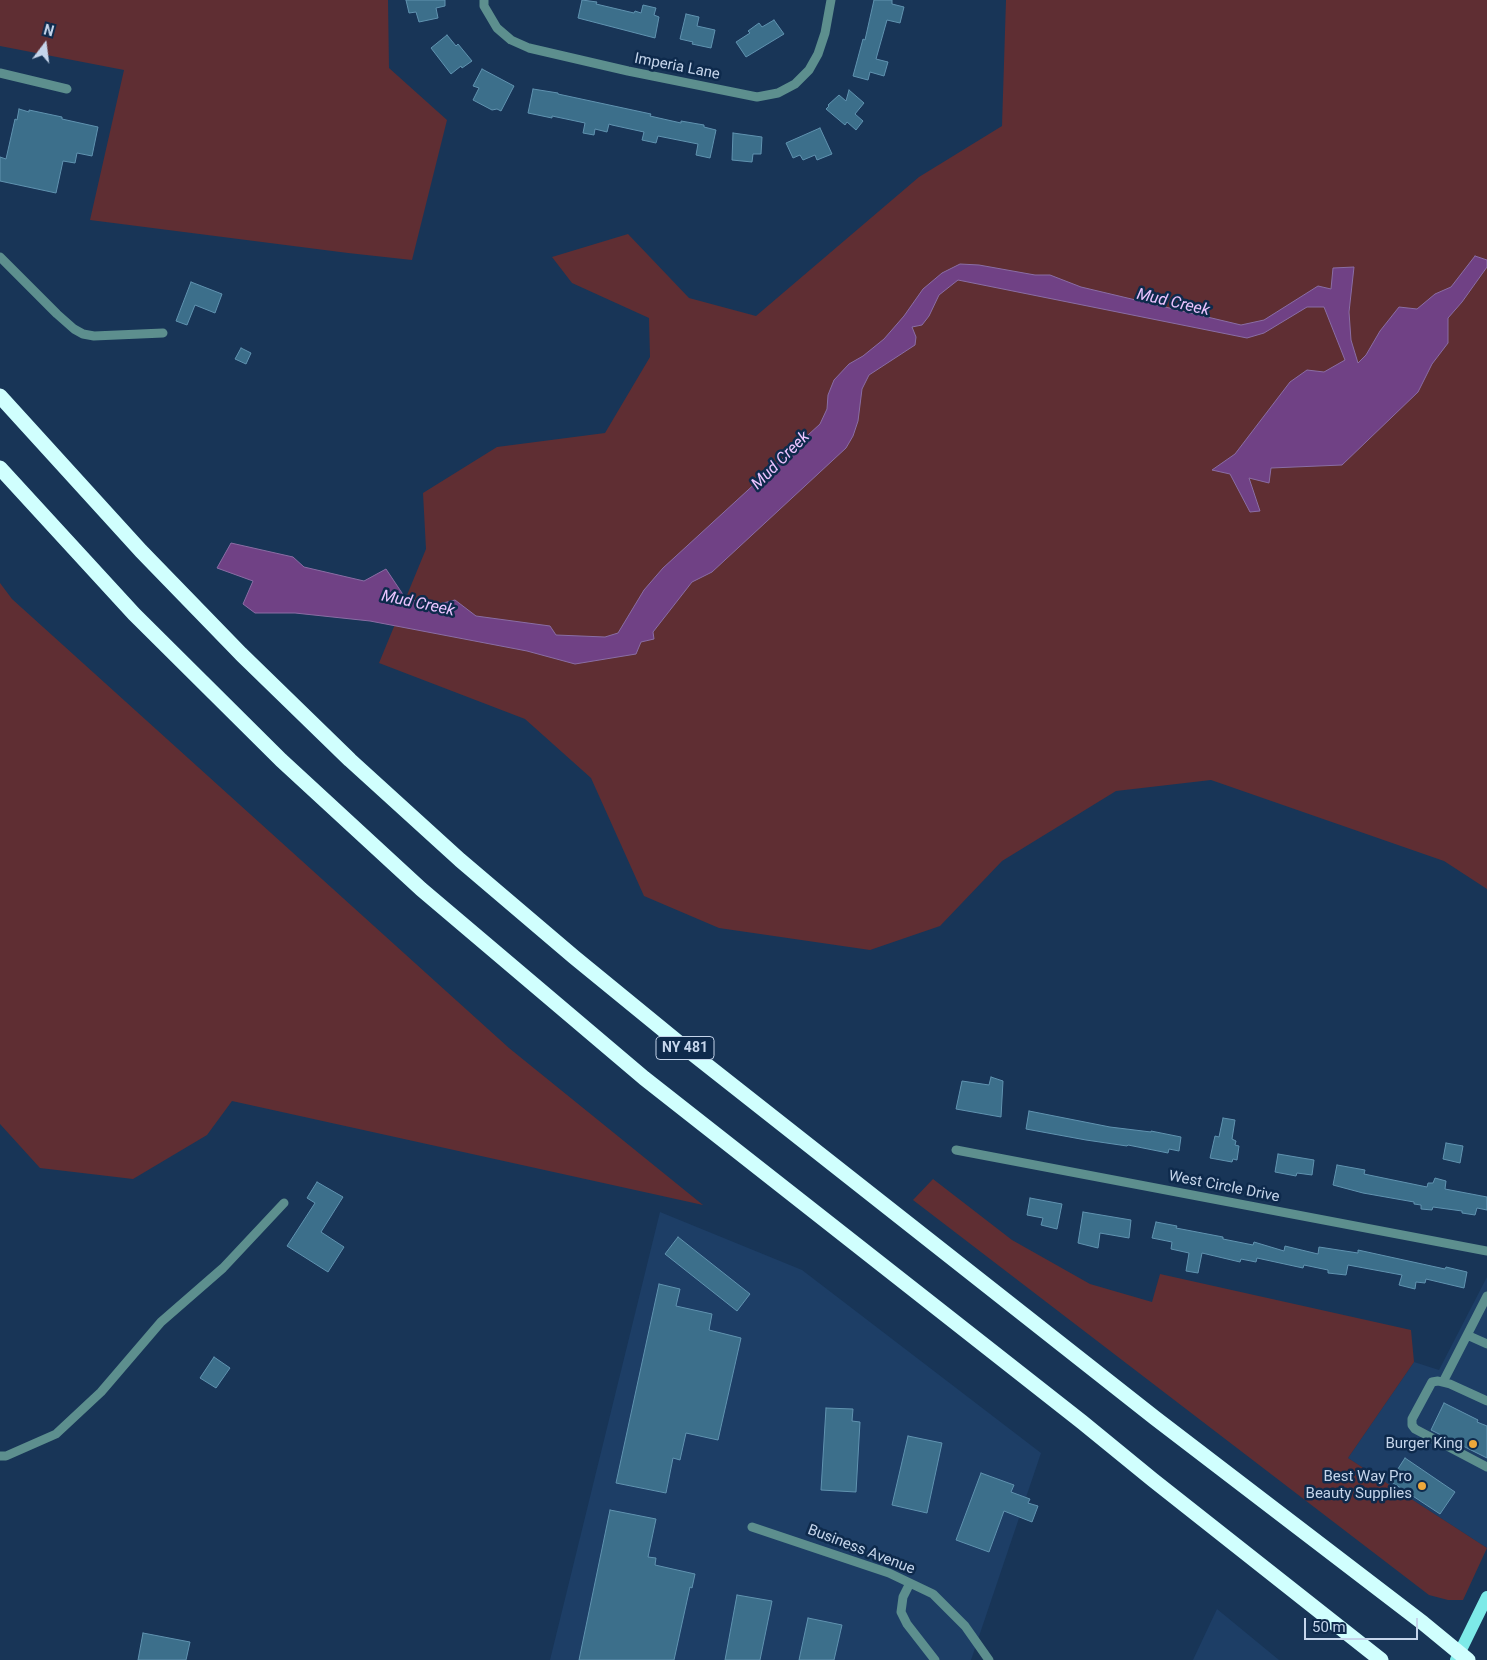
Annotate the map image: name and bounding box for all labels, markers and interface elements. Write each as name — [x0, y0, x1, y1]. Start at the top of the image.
north arrow — [20, 20, 70, 70]
text: N — [42, 22, 56, 40]
street label: Imperia Lane — [633, 50, 721, 84]
water label: Mud Creek — [1135, 285, 1211, 321]
water label: Mud Creek — [748, 428, 814, 494]
water label: Mud Creek — [380, 587, 456, 621]
road number: NY 481 — [656, 1036, 714, 1060]
street label: West Circle Drive — [1167, 1167, 1281, 1207]
place label: Burger King — [1385, 1435, 1463, 1453]
marker: Burger King — [1467, 1438, 1479, 1450]
place label: Best Way Pro Beauty Supplies — [1306, 1468, 1412, 1503]
marker: Best Way Pro Beauty Supplies — [1416, 1480, 1428, 1492]
street label: Business Avenue — [805, 1521, 917, 1579]
scale bar — [1307, 1608, 1421, 1640]
text: 50 m — [1312, 1618, 1346, 1636]

